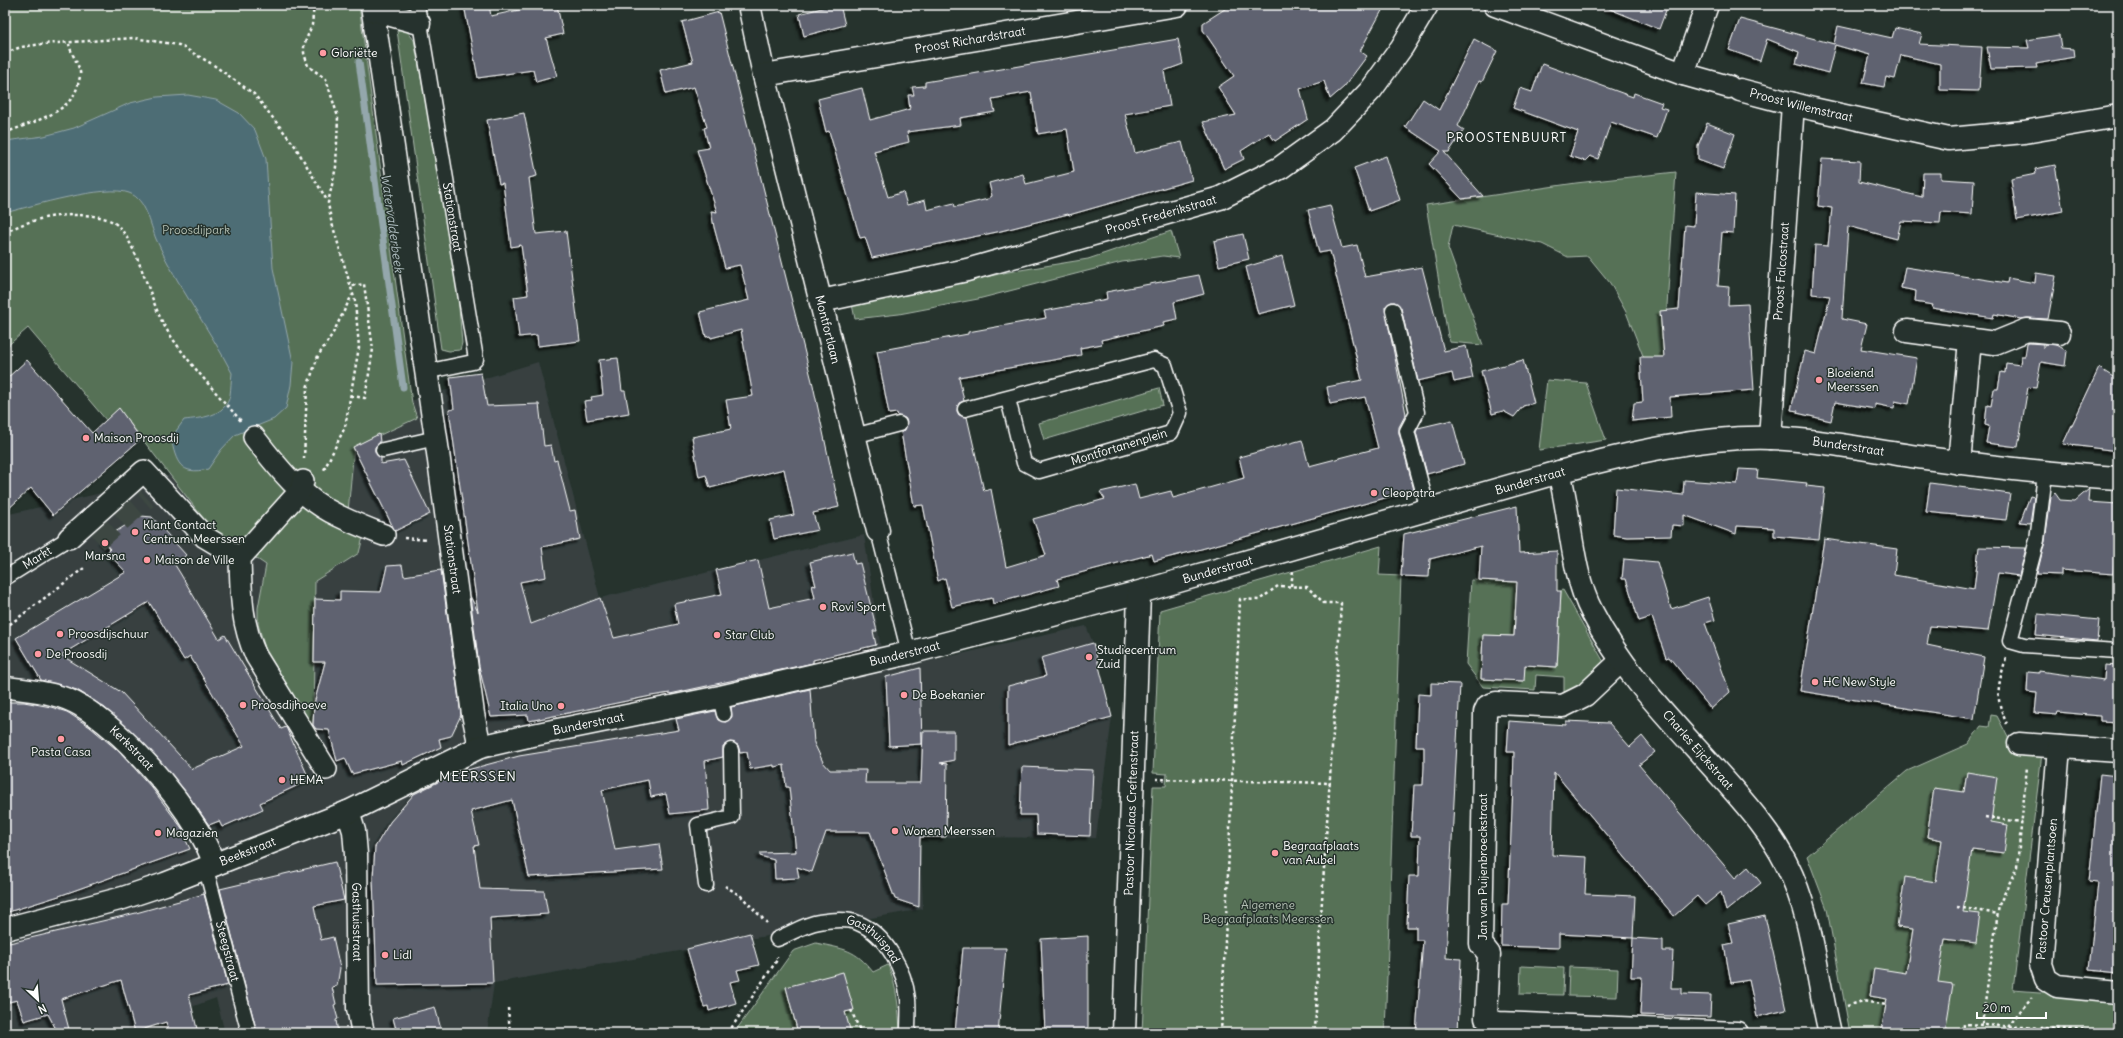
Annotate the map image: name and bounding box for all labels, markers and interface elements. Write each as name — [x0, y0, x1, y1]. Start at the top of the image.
street label: Proost Richardstraat — [914, 23, 1026, 56]
place label: Gloriëtte — [331, 45, 378, 60]
marker: Gloriëtte — [318, 48, 328, 58]
street label: Proost Willemstraat — [1748, 85, 1854, 125]
district label: PROOSTENBUURT — [1447, 129, 1567, 146]
water label: Watervalderbeek — [377, 173, 408, 275]
street label: Stationstraat — [440, 181, 466, 253]
street label: Proost Frederikstraat — [1104, 191, 1218, 237]
park label: Proosdijpark — [162, 222, 230, 237]
street label: Proost Falcostraat — [1770, 222, 1792, 321]
street label: Montfortlaan — [812, 294, 844, 365]
place label: Bloeiend Meerssen — [1827, 365, 1879, 394]
marker: Bloeiend Meerssen — [1814, 375, 1824, 385]
street label: Montfortanenplein — [1069, 425, 1169, 468]
place label: Maison Proosdij — [94, 430, 179, 445]
marker: Maison Proosdij — [81, 433, 91, 443]
street label: Bunderstraat — [1812, 433, 1885, 459]
street label: Bunderstraat — [1493, 463, 1567, 498]
place label: Cleopatra — [1382, 485, 1435, 500]
marker: Cleopatra — [1369, 488, 1379, 498]
place label: Klant Contact Centrum Meerssen — [143, 517, 245, 546]
street label: Stationstraat — [441, 524, 465, 595]
marker: Klant Contact Centrum Meerssen — [130, 527, 140, 537]
marker: Marsna — [100, 538, 110, 548]
street label: Markt — [20, 543, 54, 572]
place label: Marsna — [85, 548, 125, 563]
place label: Maison de Ville — [155, 552, 235, 567]
street label: Bunderstraat — [1181, 552, 1254, 586]
marker: Maison de Ville — [142, 555, 152, 565]
place label: Rovi Sport — [831, 599, 886, 614]
marker: Rovi Sport — [818, 602, 828, 612]
place label: Proosdijschuur — [68, 626, 149, 641]
place label: Star Club — [725, 627, 775, 642]
marker: Proosdijschuur — [55, 629, 65, 639]
marker: Star Club — [712, 630, 722, 640]
street label: Bunderstraat — [868, 637, 942, 669]
place label: Studiecentrum Zuid — [1097, 642, 1177, 671]
place label: De Proosdij — [46, 646, 107, 661]
marker: De Proosdij — [33, 649, 43, 659]
marker: Studiecentrum Zuid — [1084, 652, 1094, 662]
place label: HC New Style — [1823, 674, 1896, 689]
marker: HC New Style — [1810, 677, 1820, 687]
place label: De Boekanier — [912, 687, 985, 702]
marker: De Boekanier — [899, 690, 909, 700]
place label: Proosdijhoeve — [251, 697, 327, 712]
place label: Italia Uno — [500, 698, 553, 713]
marker: Proosdijhoeve — [238, 700, 248, 710]
marker: Italia Uno — [556, 701, 566, 711]
street label: Charles Eijckstraat — [1660, 707, 1737, 793]
street label: Bunderstraat — [551, 709, 625, 738]
street label: Kerkstraat — [107, 722, 157, 773]
street label: Pastoor Nicolaas Creftenstraat — [1121, 730, 1141, 896]
marker: Pasta Casa — [56, 734, 66, 744]
place label: Pasta Casa — [31, 744, 91, 759]
district label: MEERSSEN — [439, 767, 517, 785]
place label: HEMA — [290, 772, 323, 787]
marker: HEMA — [277, 775, 287, 785]
street label: Jan van Puijenbroeckstraat — [1475, 794, 1490, 940]
street label: Pastoor Creusenplantsoen — [2033, 817, 2060, 960]
place label: Wonen Meerssen — [903, 823, 995, 838]
place label: Magazien — [166, 825, 218, 840]
marker: Wonen Meerssen — [890, 826, 900, 836]
marker: Magazien — [153, 828, 163, 838]
street label: Beekstraat — [217, 833, 278, 869]
place label: Begraafplaats van Aubel — [1283, 838, 1359, 867]
marker: Begraafplaats van Aubel — [1270, 848, 1280, 858]
street label: Gasthuisstraat — [349, 882, 365, 962]
park label: Algemene Begraafplaats Meerssen — [1203, 897, 1333, 926]
street label: Gasthuispad — [845, 912, 904, 965]
street label: Steegstraat — [213, 919, 243, 983]
place label: Lidl — [393, 947, 412, 962]
marker: Lidl — [380, 950, 390, 960]
north arrow — [18, 980, 58, 1020]
scale bar — [1977, 994, 2046, 1020]
text: 20 m — [1983, 1000, 2011, 1015]
text: N — [36, 1001, 49, 1017]

